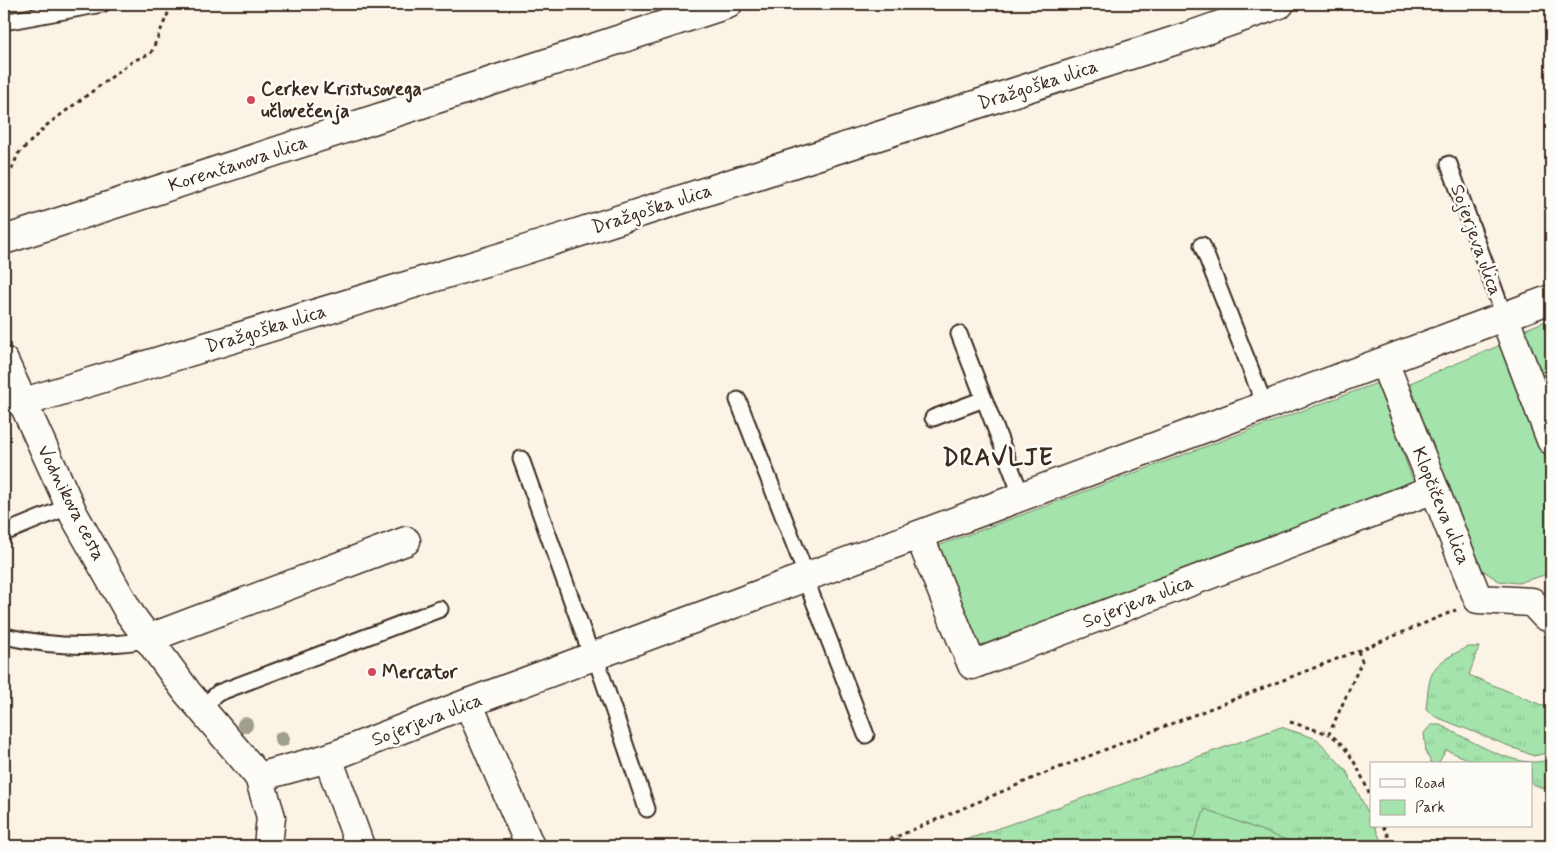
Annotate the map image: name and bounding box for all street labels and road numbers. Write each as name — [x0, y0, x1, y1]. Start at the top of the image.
street label: Dražgoška ulica — [975, 54, 1102, 117]
street label: Korenčanova ulica — [165, 130, 311, 198]
street label: Dražgoška ulica — [589, 178, 716, 241]
street label: Sojerjeva ulica — [1443, 181, 1508, 299]
street label: Dražgoška ulica — [203, 299, 330, 360]
street label: Vodnikova cesta — [31, 441, 111, 565]
street label: Klopčičeva ulica — [1406, 443, 1476, 569]
street label: Sojerjeva ulica — [1079, 569, 1197, 636]
street label: Sojerjeva ulica — [368, 687, 486, 754]

